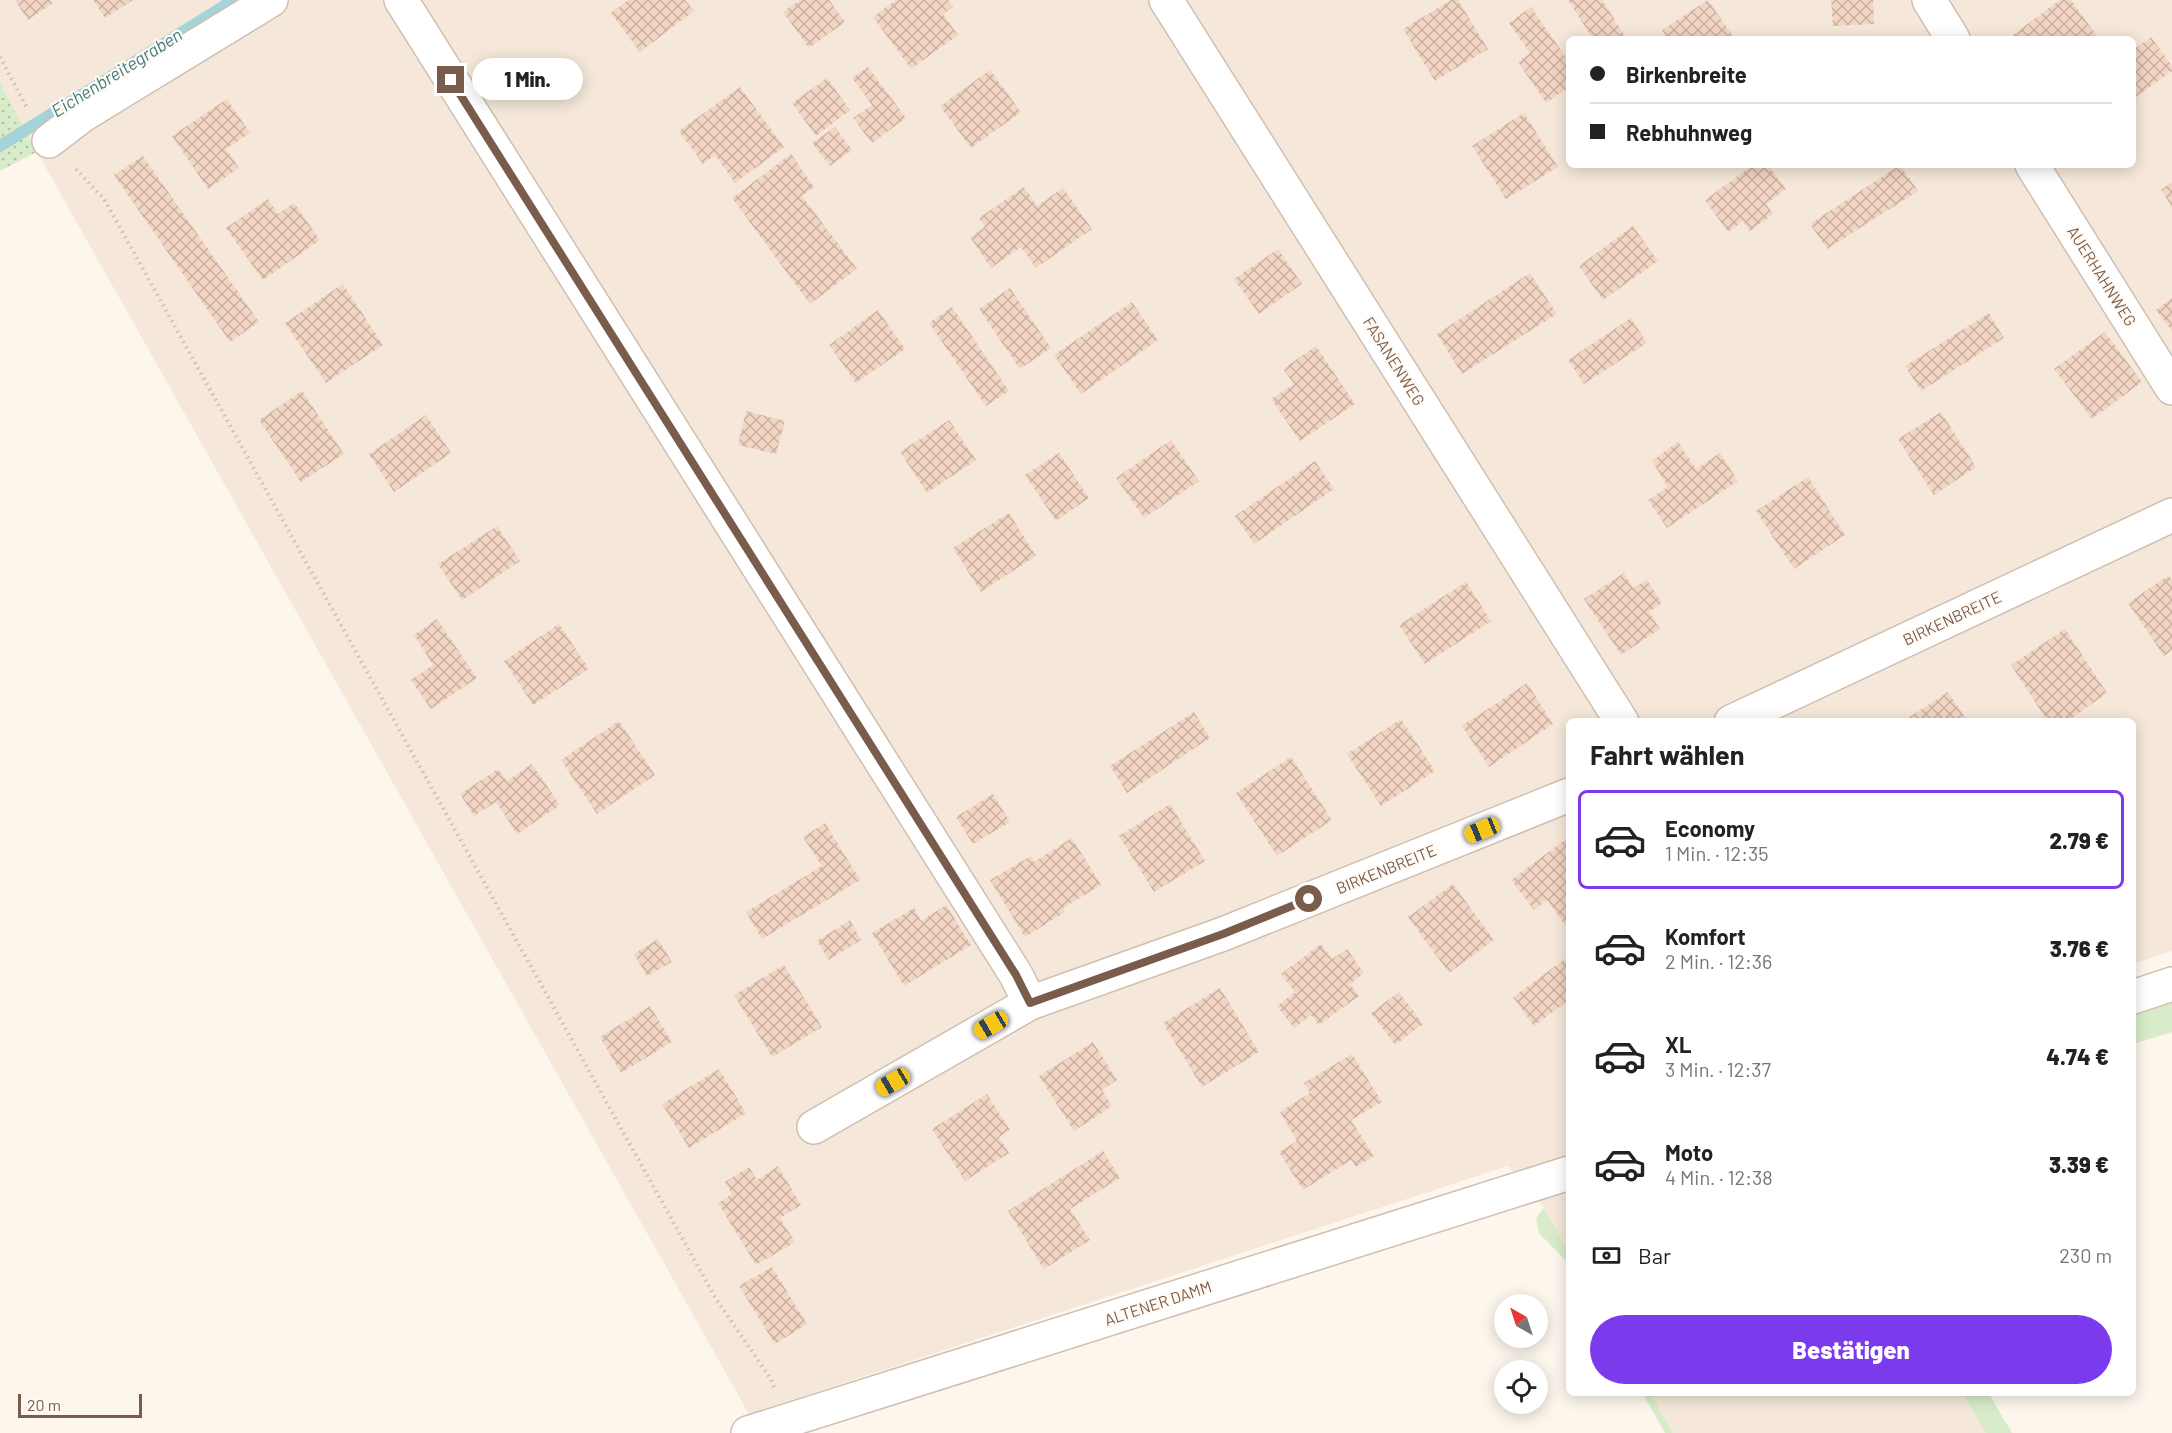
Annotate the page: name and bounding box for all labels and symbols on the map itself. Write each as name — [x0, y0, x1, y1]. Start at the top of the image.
water label: Eichenbreitegraben — [47, 23, 186, 121]
callout: 1 Min. — [472, 59, 583, 101]
route end — [437, 66, 464, 93]
street label: AUERHAHNWEG — [2064, 222, 2141, 329]
street label: FASANENWEG — [1360, 313, 1429, 409]
street label: BIRKENBREITE — [1900, 586, 2004, 649]
car — [1462, 815, 1502, 845]
street label: BIRKENBREITE — [1333, 840, 1439, 897]
route start — [1295, 885, 1322, 912]
car — [971, 1008, 1011, 1042]
car — [873, 1065, 913, 1099]
street label: ALTENER DAMM — [1102, 1276, 1214, 1329]
north arrow — [1494, 1294, 1548, 1348]
scale bar — [18, 1391, 142, 1418]

